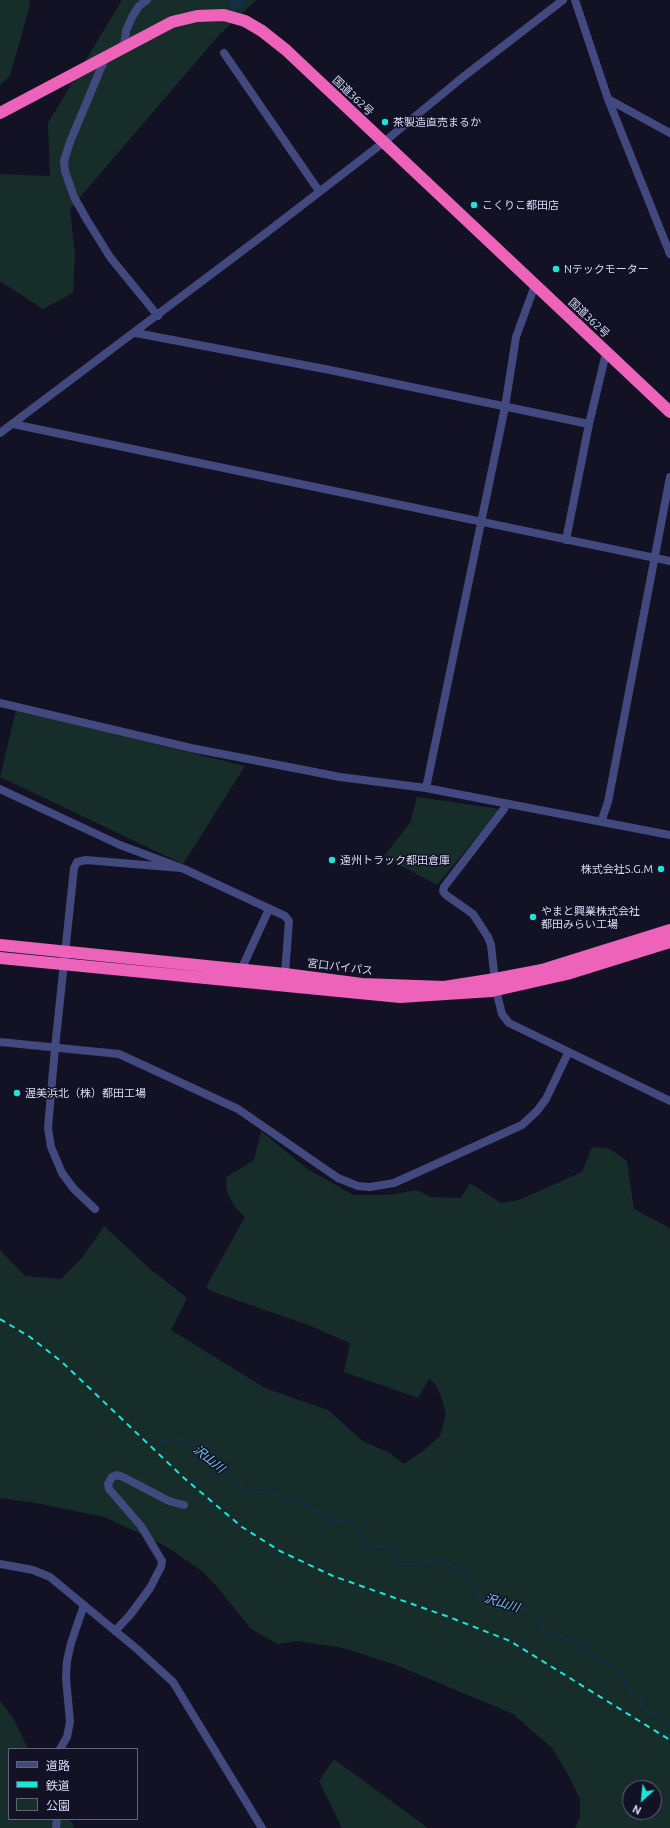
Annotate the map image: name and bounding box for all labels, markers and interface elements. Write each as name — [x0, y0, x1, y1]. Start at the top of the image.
street label: 国道362号 — [330, 74, 376, 118]
place label: 茶製造直売まるか — [393, 115, 481, 129]
marker: 茶製造直売まるか — [380, 117, 390, 127]
place label: こくりこ都田店 — [482, 198, 559, 212]
marker: こくりこ都田店 — [469, 200, 479, 210]
place label: Nテックモーター — [564, 262, 649, 276]
marker: Nテックモーター — [551, 264, 561, 274]
street label: 国道362号 — [566, 296, 612, 340]
place label: 遠州トラック都田倉庫 — [340, 853, 450, 867]
marker: 遠州トラック都田倉庫 — [327, 855, 337, 865]
place label: 株式会社S.G.M — [581, 862, 653, 876]
marker: 株式会社S.G.M — [656, 864, 666, 874]
place label: やまと興業株式会社 都田みらい工場 — [541, 904, 640, 930]
marker: やまと興業株式会社 都田みらい工場 — [528, 912, 538, 922]
street label: 宮口バイパス — [306, 956, 374, 978]
place label: 渥美浜北（株）都田工場 — [25, 1086, 146, 1100]
marker: 渥美浜北（株）都田工場 — [12, 1088, 22, 1098]
water label: 沢山川 — [190, 1442, 228, 1476]
water label: 沢山川 — [483, 1591, 521, 1615]
legend — [8, 1748, 138, 1820]
text: 道路 — [46, 1759, 70, 1772]
text: 鉄道 — [46, 1779, 70, 1792]
north arrow — [622, 1780, 662, 1820]
text: 公園 — [46, 1799, 70, 1812]
text: N — [631, 1803, 643, 1817]

